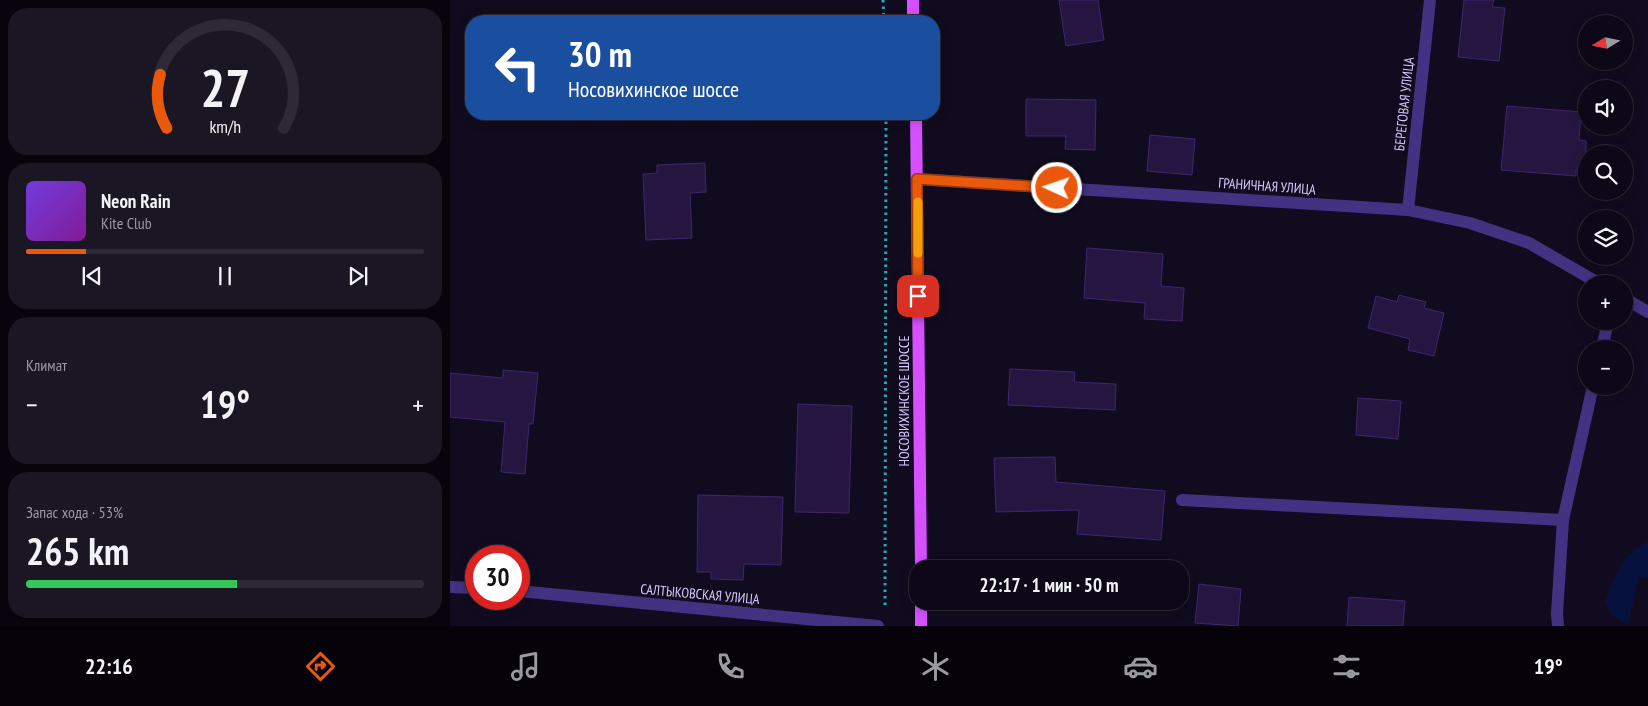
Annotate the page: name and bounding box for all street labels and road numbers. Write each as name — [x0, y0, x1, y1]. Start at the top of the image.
street label: БЕРЕГОВАЯ УЛИЦА — [1390, 56, 1418, 152]
street label: ГРАНИЧНАЯ УЛИЦА — [1218, 174, 1317, 198]
street label: НОСОВИХИНСКОЕ ШОССЕ — [895, 335, 913, 467]
street label: САЛТЫКОВСКАЯ УЛИЦА — [640, 580, 761, 608]

